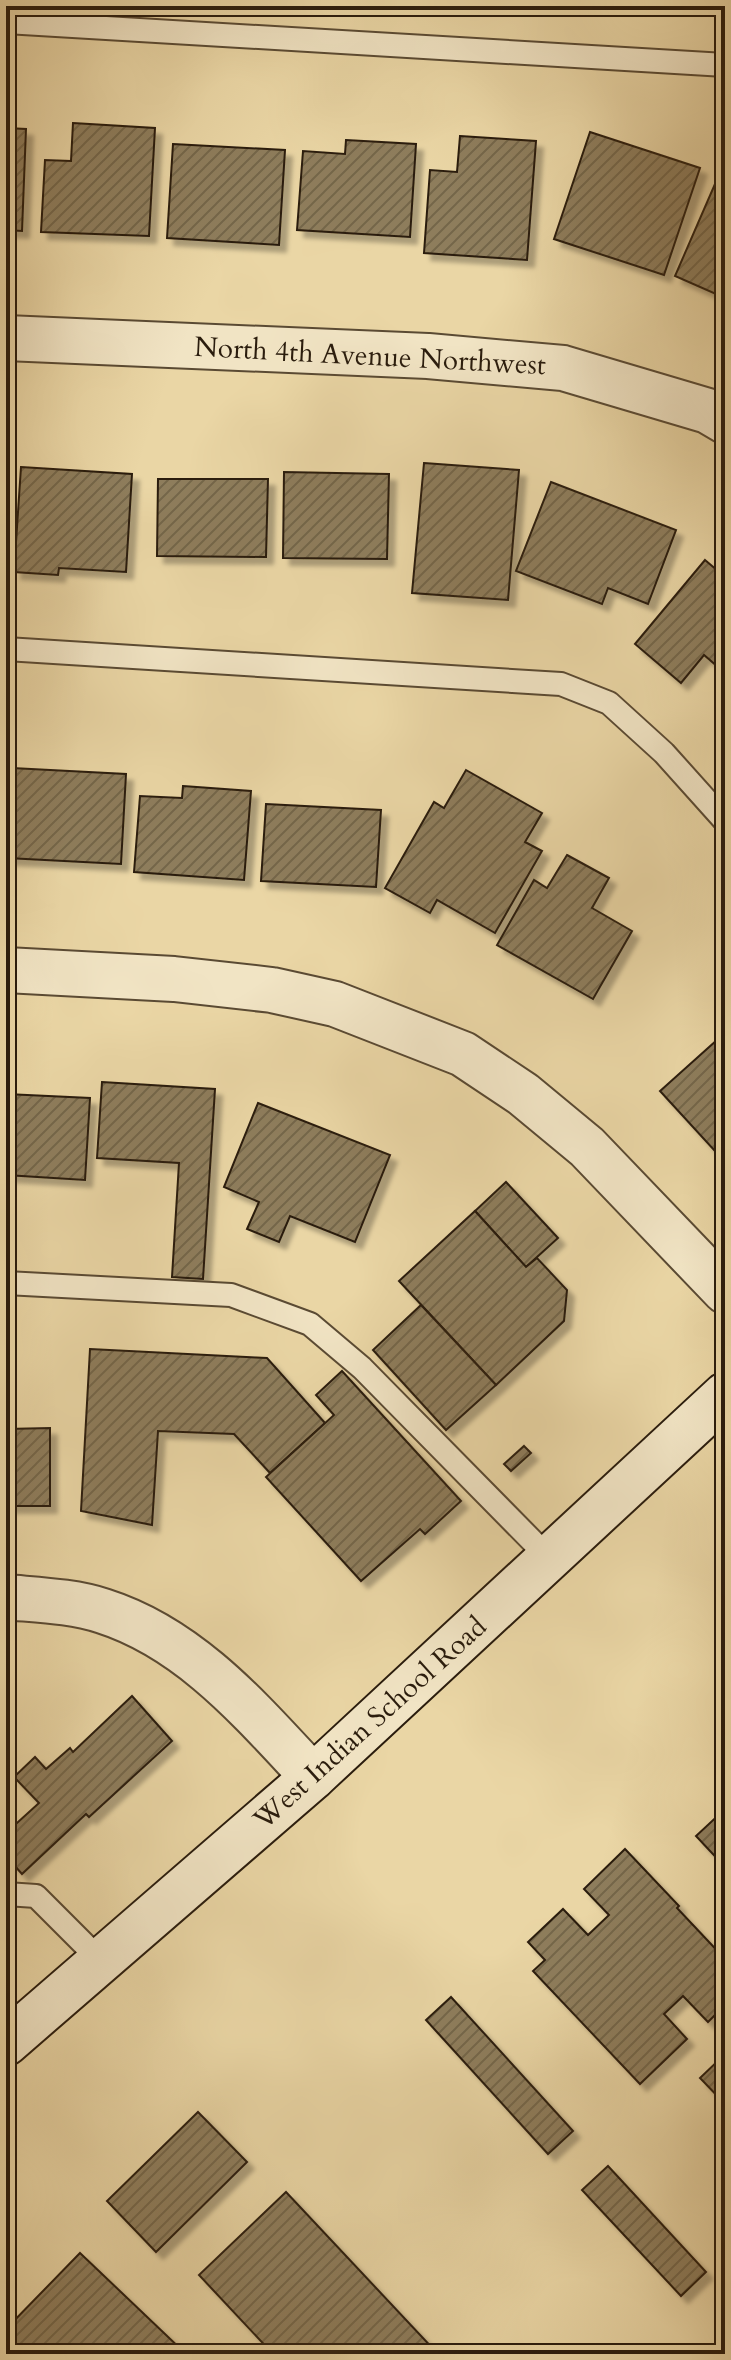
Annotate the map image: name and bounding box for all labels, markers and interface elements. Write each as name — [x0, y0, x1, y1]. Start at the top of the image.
street label: North 4th Avenue Northwest — [193, 328, 547, 384]
street label: West Indian School Road — [244, 1608, 495, 1839]

